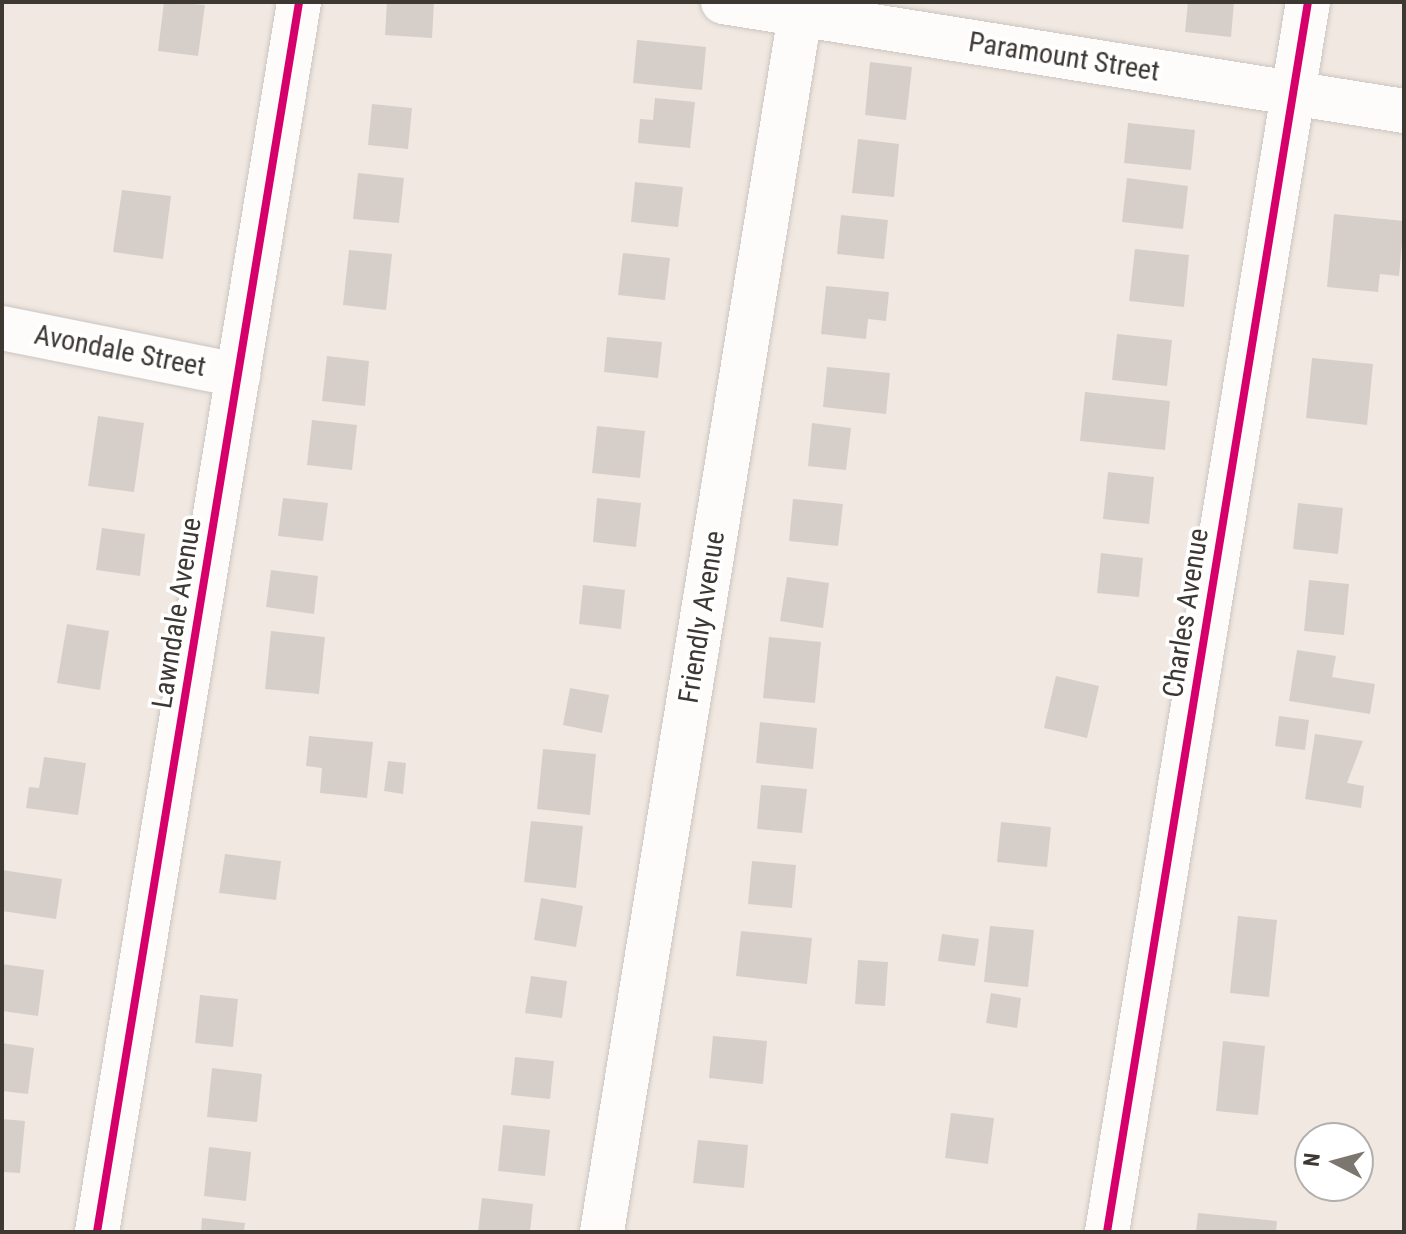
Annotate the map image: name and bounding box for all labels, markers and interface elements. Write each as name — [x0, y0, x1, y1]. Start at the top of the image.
street label: Paramount Street — [966, 25, 1162, 89]
street label: Avondale Street — [32, 318, 208, 384]
street label: Lawndale Avenue — [145, 515, 209, 711]
street label: Charles Avenue — [1156, 526, 1216, 700]
street label: Friendly Avenue — [672, 529, 732, 705]
north arrow — [1294, 1122, 1374, 1202]
text: N — [1298, 1152, 1325, 1168]

